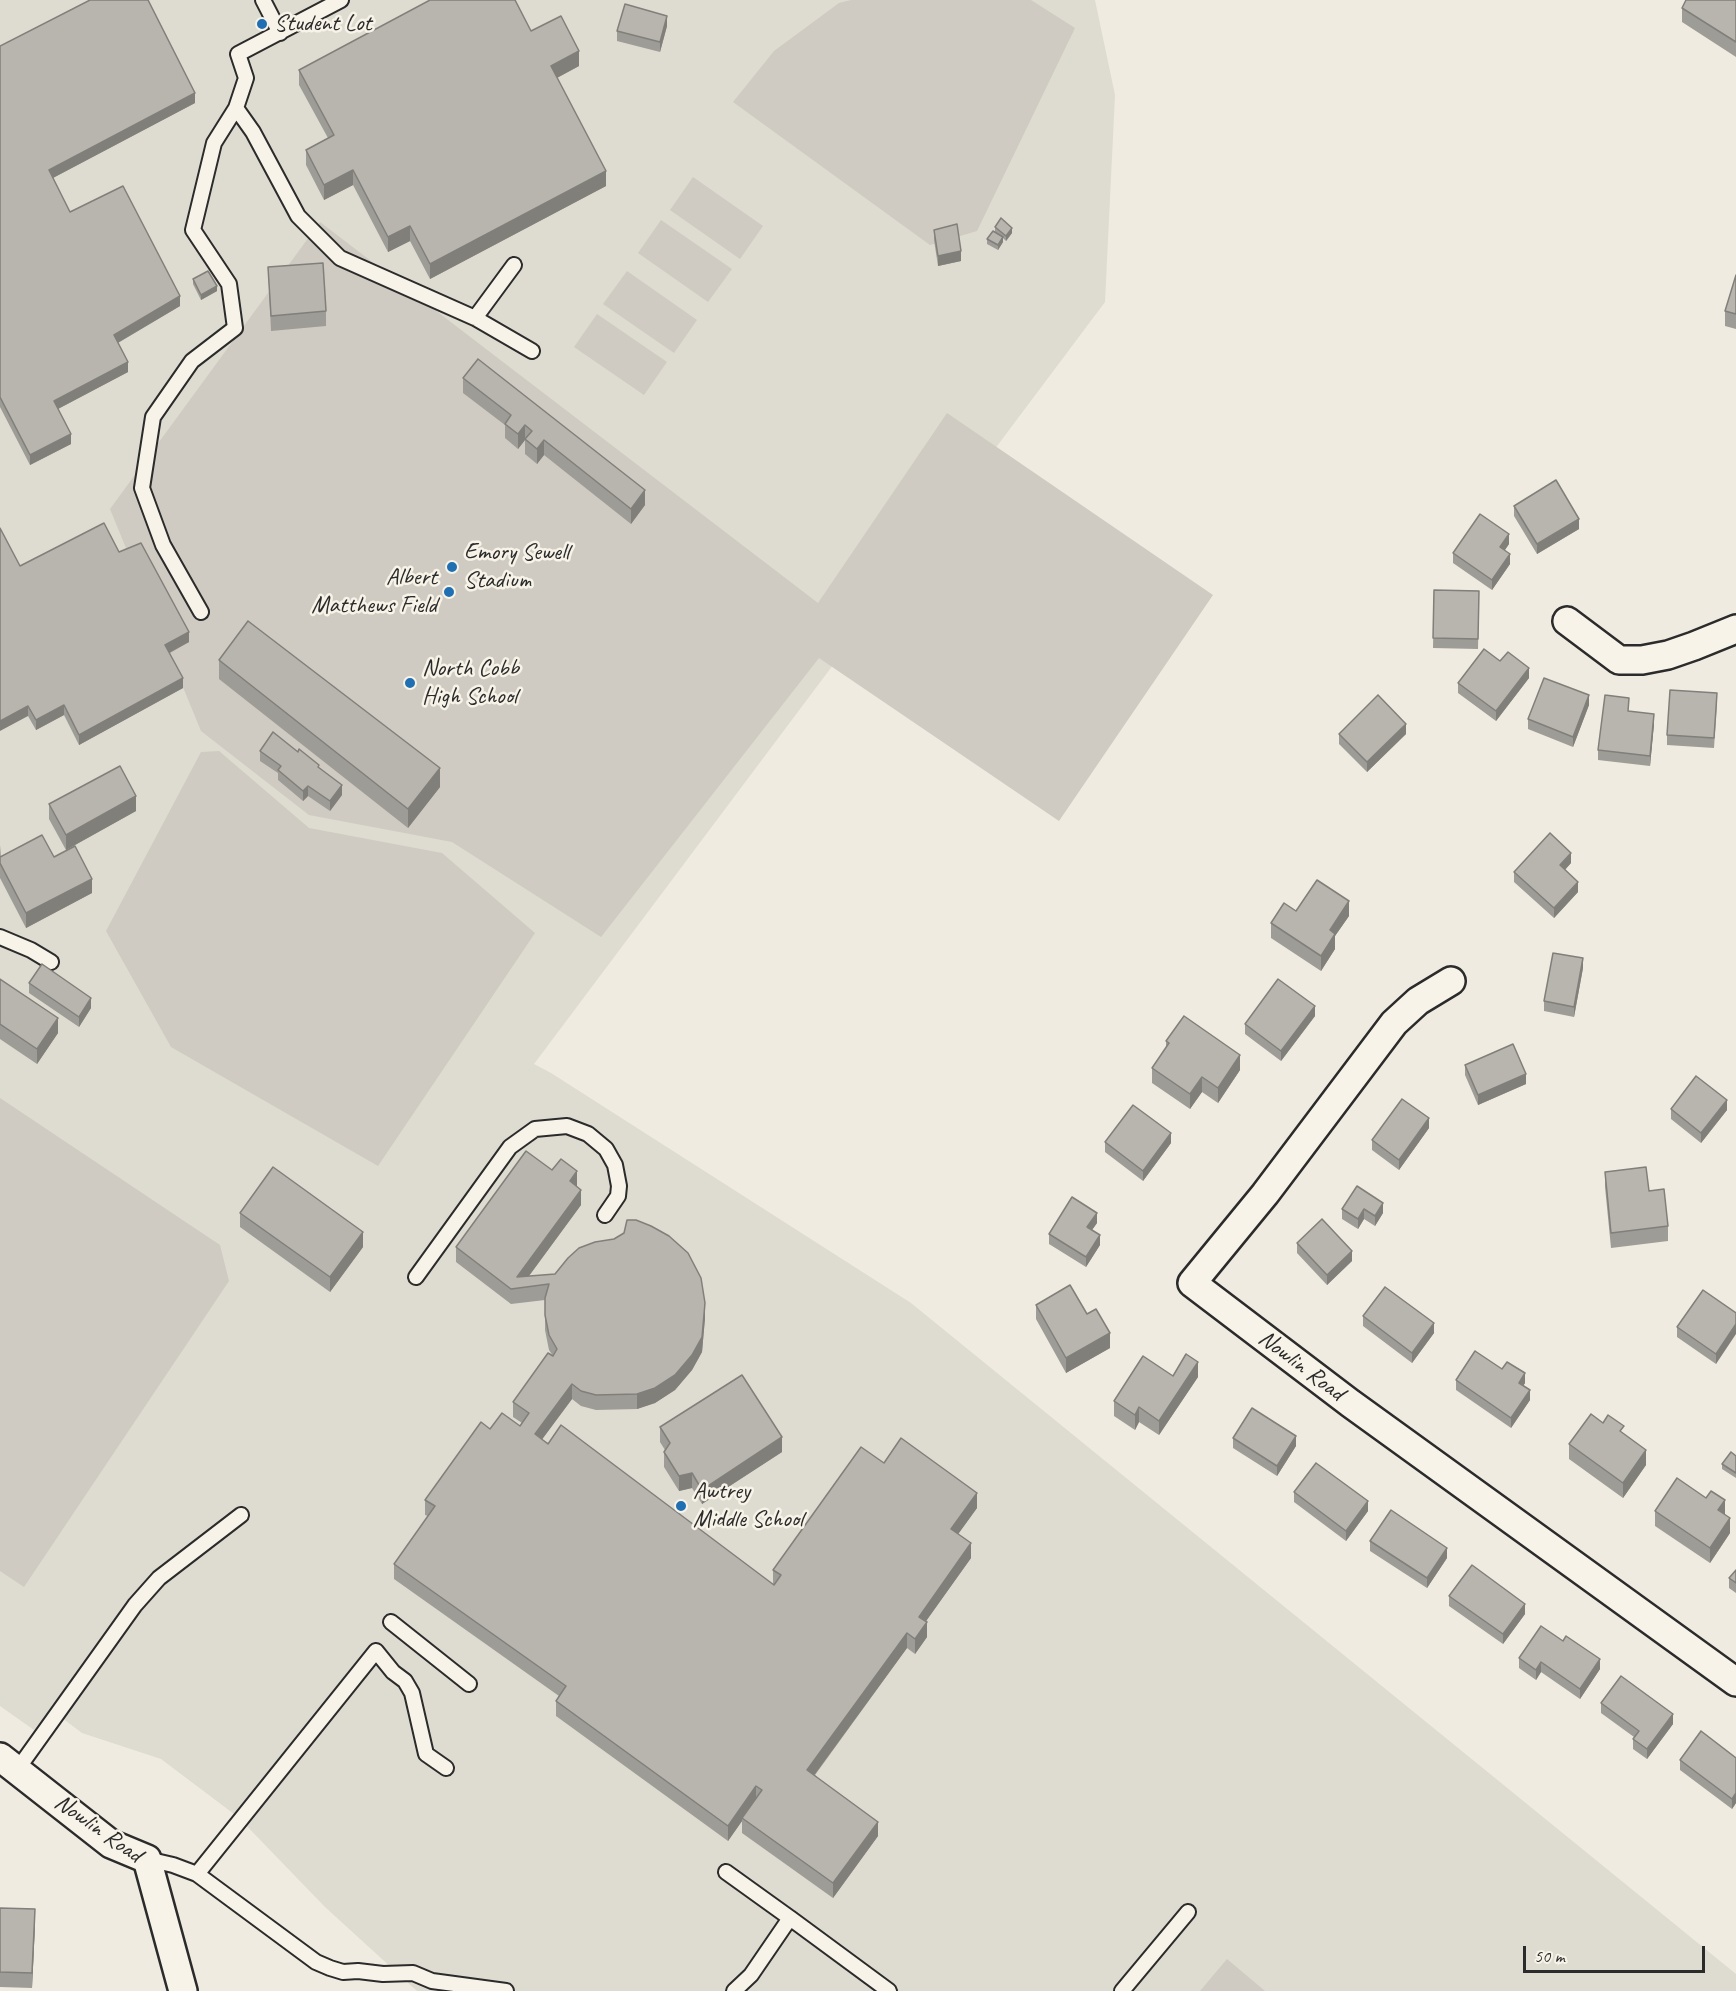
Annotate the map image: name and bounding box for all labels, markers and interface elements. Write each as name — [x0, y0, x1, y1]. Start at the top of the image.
place label: Student Lot — [274, 10, 371, 38]
marker: Student Lot — [255, 17, 269, 31]
place label: Emory Sewell Stadium — [464, 539, 569, 595]
marker: Emory Sewell Stadium — [445, 560, 459, 574]
place label: Albert Matthews Field — [311, 564, 437, 620]
marker: Albert Matthews Field — [442, 585, 456, 599]
place label: North Cobb High School — [422, 655, 519, 711]
marker: North Cobb High School — [403, 676, 417, 690]
street label: Nowlin Road — [1252, 1324, 1350, 1408]
place label: Awtrey Middle School — [693, 1478, 803, 1534]
marker: Awtrey Middle School — [674, 1499, 688, 1513]
street label: Nowlin Road — [49, 1788, 147, 1870]
scale bar — [1526, 1934, 1708, 1972]
text: 50 m — [1534, 1945, 1565, 1967]

